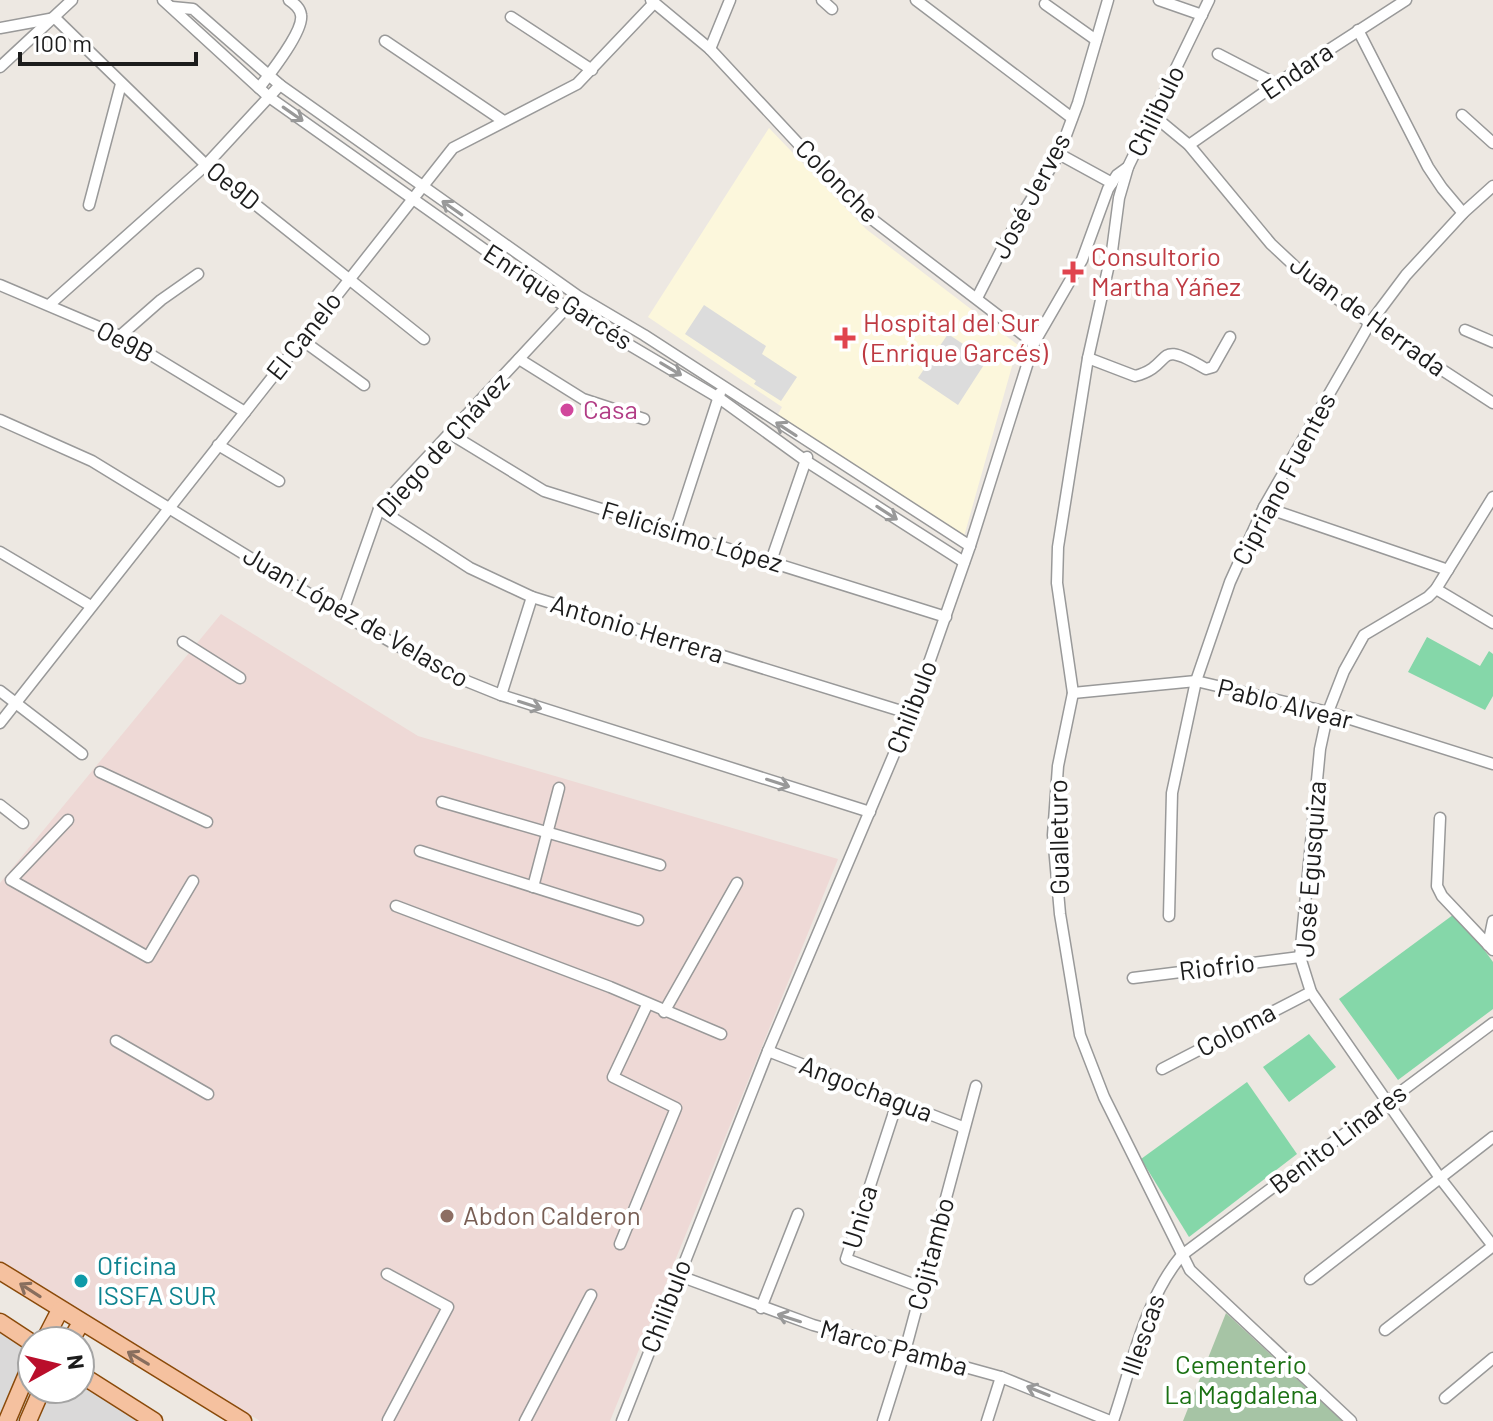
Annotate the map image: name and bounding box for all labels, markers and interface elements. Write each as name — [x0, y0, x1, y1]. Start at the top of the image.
scale bar — [20, 16, 196, 66]
text: 100 m — [32, 28, 92, 57]
street label: Endara — [1254, 35, 1338, 105]
street label: Chilibulo — [1119, 60, 1190, 161]
one-way arrow — [281, 106, 303, 122]
street label: José Jerves — [984, 127, 1076, 263]
street label: Colonche — [790, 132, 886, 228]
street label: Oe9D — [201, 154, 267, 216]
one-way arrow — [442, 200, 464, 216]
street label: Enrique Garcés — [479, 236, 639, 355]
place label: Consultorio Martha Yáñez — [1091, 240, 1241, 301]
street label: Juan de Herrada — [1285, 248, 1453, 382]
marker: Consultorio Martha Yáñez — [1062, 261, 1084, 283]
street label: El Canelo — [259, 285, 347, 385]
place label: Hospital del Sur (Enrique Garcés) — [862, 306, 1048, 367]
street label: Oe9B — [92, 313, 159, 368]
marker: Hospital del Sur (Enrique Garcés) — [834, 327, 856, 349]
one-way arrow — [659, 362, 682, 378]
street label: Diego de Chávez — [369, 366, 515, 522]
street label: Cipriano Fuentes — [1224, 387, 1341, 570]
place label: Casa — [583, 393, 638, 424]
marker: Casa — [558, 401, 576, 419]
one-way arrow — [775, 420, 798, 436]
street label: Felicísimo López — [598, 493, 787, 578]
one-way arrow — [876, 504, 898, 521]
street label: Juan López de Velasco — [238, 538, 475, 693]
street label: Antonio Herrera — [547, 587, 728, 669]
street label: Chilibulo — [879, 655, 943, 757]
street label: Pablo Alvear — [1215, 671, 1357, 734]
one-way arrow — [517, 698, 543, 713]
one-way arrow — [766, 777, 791, 792]
street label: Gualleturo — [1041, 779, 1074, 895]
street label: José Egusquiza — [1288, 780, 1331, 958]
street label: Riofrio — [1177, 945, 1256, 986]
street label: Coloma — [1191, 995, 1280, 1062]
street label: Angochagua — [796, 1048, 937, 1127]
street label: Benito Linares — [1263, 1076, 1412, 1199]
street label: Unica — [834, 1181, 883, 1252]
street label: Cojitambo — [900, 1194, 959, 1313]
place label: Abdon Calderon — [463, 1199, 641, 1230]
marker: Abdon Calderon — [438, 1207, 456, 1225]
place label: Oficina ISSFA SUR — [97, 1249, 217, 1310]
street label: Chilibulo — [633, 1254, 697, 1356]
marker: Oficina ISSFA SUR — [72, 1272, 90, 1290]
one-way arrow — [19, 1282, 41, 1299]
street label: Illescas — [1113, 1290, 1170, 1379]
one-way arrow — [776, 1309, 801, 1324]
street label: Marco Pamba — [817, 1312, 972, 1381]
north arrow — [16, 1325, 96, 1405]
park label: Cementerio La Magdalena — [1164, 1348, 1318, 1409]
one-way arrow — [127, 1350, 150, 1366]
text: N — [63, 1353, 91, 1371]
one-way arrow — [1026, 1383, 1051, 1398]

